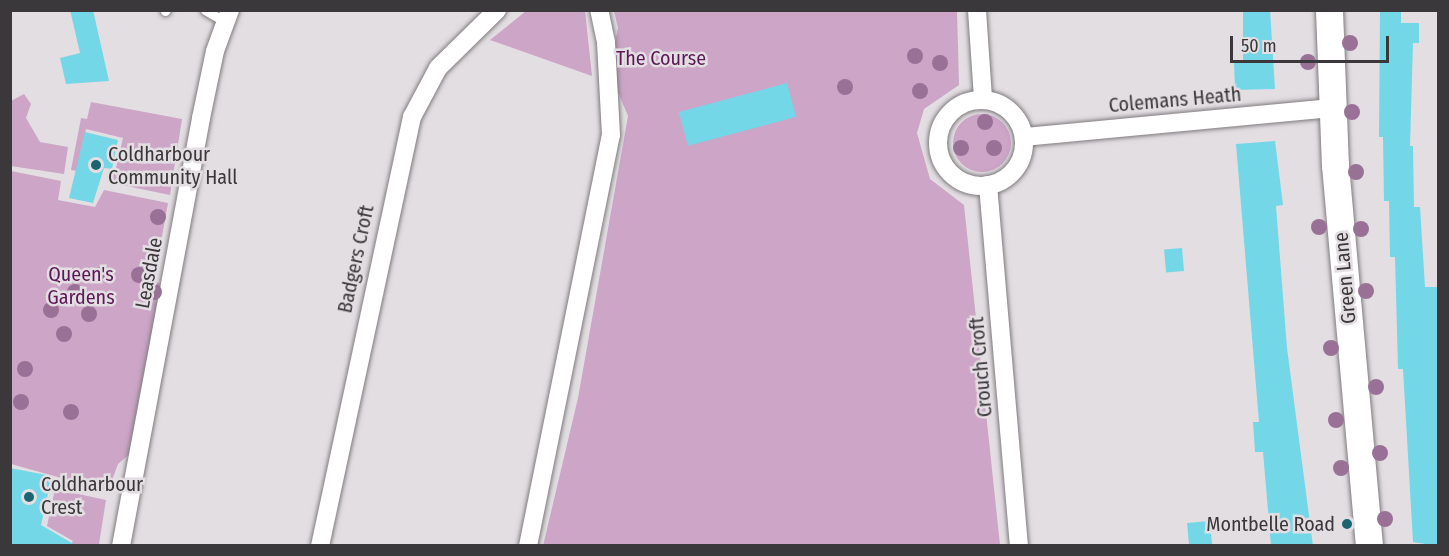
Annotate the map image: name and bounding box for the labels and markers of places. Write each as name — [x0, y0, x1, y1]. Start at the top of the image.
place label: Coldharbour Community Hall — [108, 142, 237, 189]
marker: Coldharbour Community Hall — [89, 158, 103, 172]
place label: Coldharbour Crest — [41, 473, 143, 520]
marker: Coldharbour Crest — [22, 490, 36, 504]
place label: Montbelle Road — [1206, 512, 1335, 536]
marker: Montbelle Road — [1340, 517, 1354, 531]

